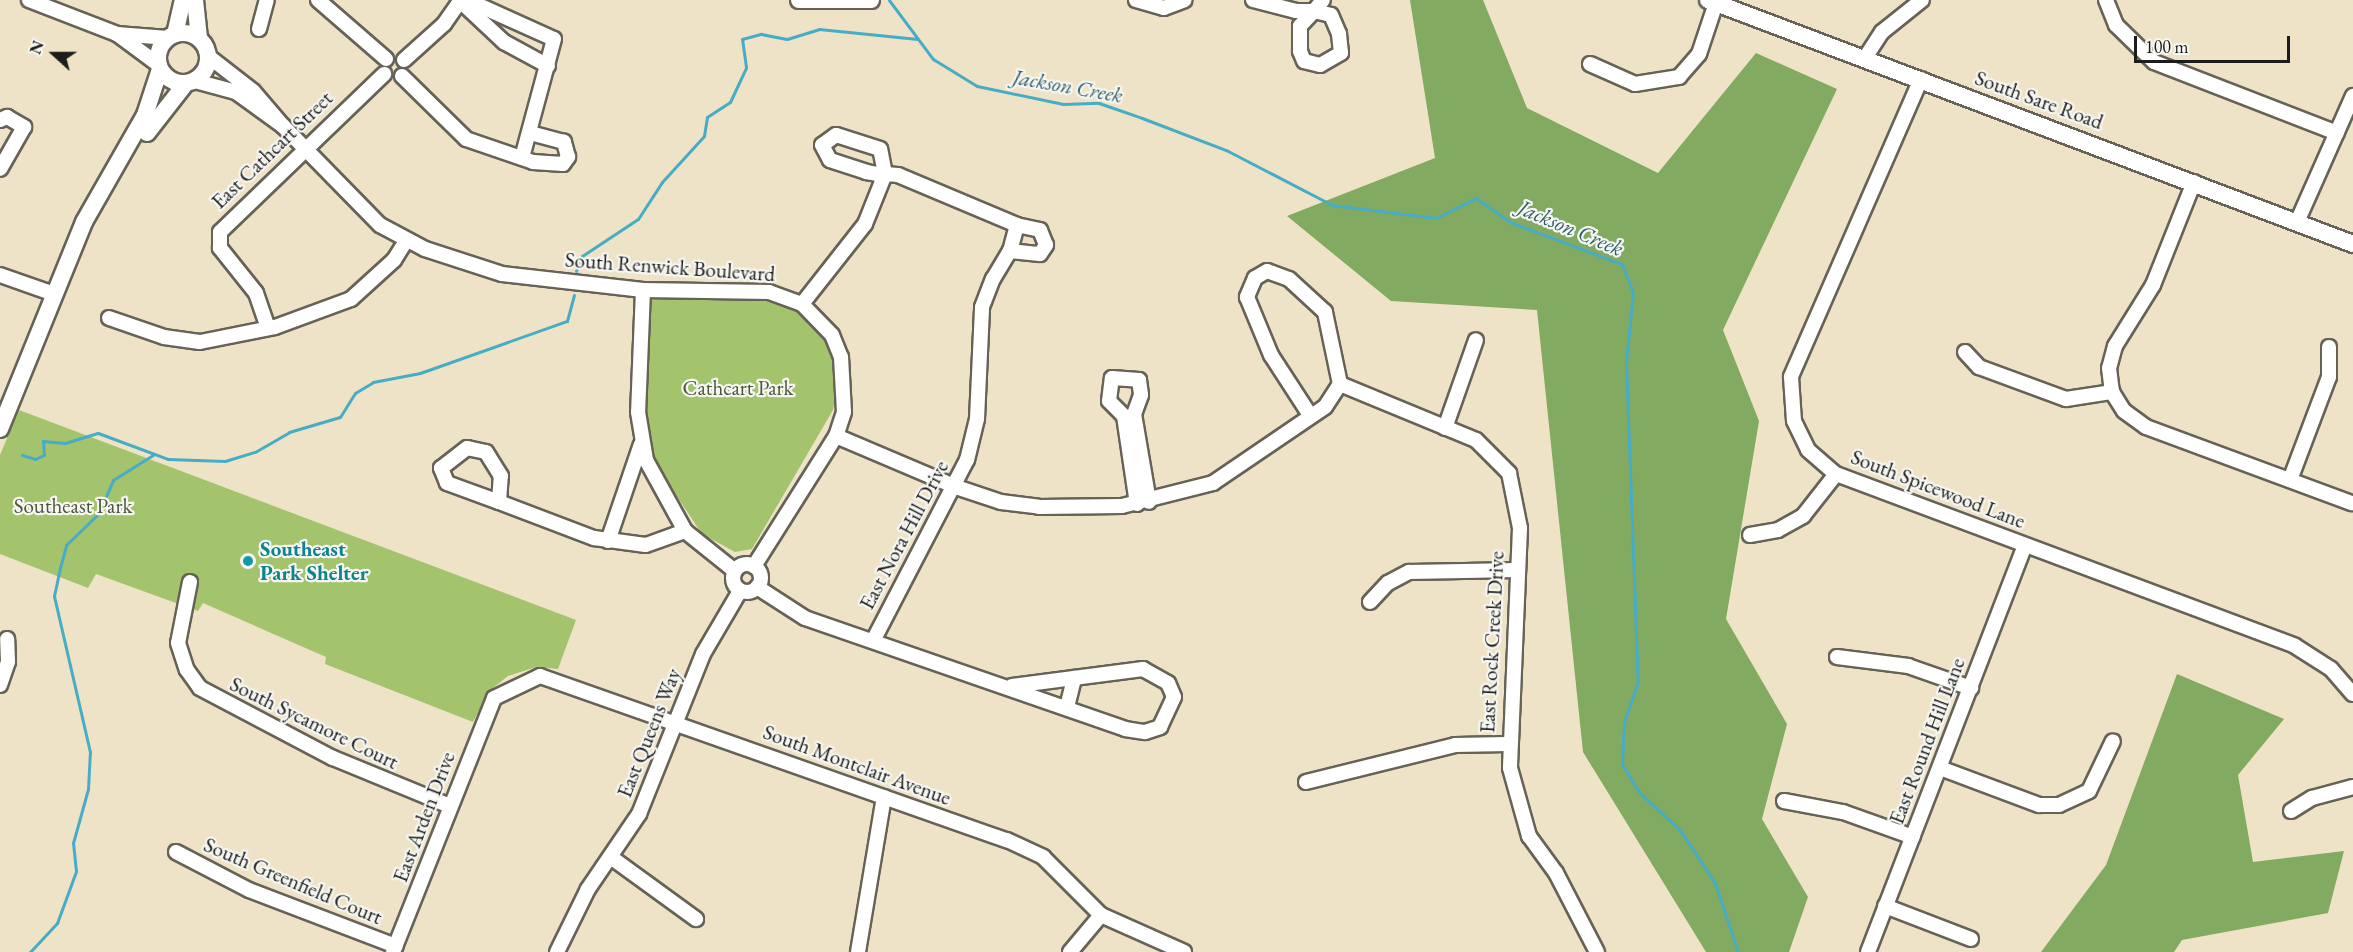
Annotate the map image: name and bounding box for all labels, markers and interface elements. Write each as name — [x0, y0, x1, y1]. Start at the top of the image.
north arrow — [24, 24, 84, 84]
scale bar — [2137, 24, 2293, 62]
text: 100 m — [2145, 35, 2189, 58]
text: N — [25, 38, 49, 57]
water label: Jackson Creek — [1011, 63, 1125, 109]
street label: South Sare Road — [1972, 65, 2106, 135]
street label: East Cathcart Street — [206, 86, 338, 214]
water label: Jackson Creek — [1515, 194, 1627, 262]
street label: South Renwick Boulevard — [564, 247, 776, 287]
park label: Cathcart Park — [683, 375, 793, 401]
street label: South Spicewood Lane — [1847, 444, 2029, 534]
street label: East Nora Hill Drive — [854, 456, 954, 614]
park label: Southeast Park — [14, 493, 132, 519]
place label: Southeast Park Shelter — [260, 536, 368, 586]
street label: East Rock Creek Drive — [1475, 550, 1509, 734]
marker: Southeast Park Shelter — [241, 554, 255, 568]
street label: East Round Hill Lane — [1884, 654, 1970, 828]
street label: East Queens Way — [612, 665, 686, 801]
street label: South Sycamore Court — [226, 671, 402, 775]
street label: South Montclair Avenue — [760, 719, 954, 811]
street label: East Arden Drive — [388, 748, 460, 886]
street label: South Greenfield Court — [200, 832, 386, 930]

